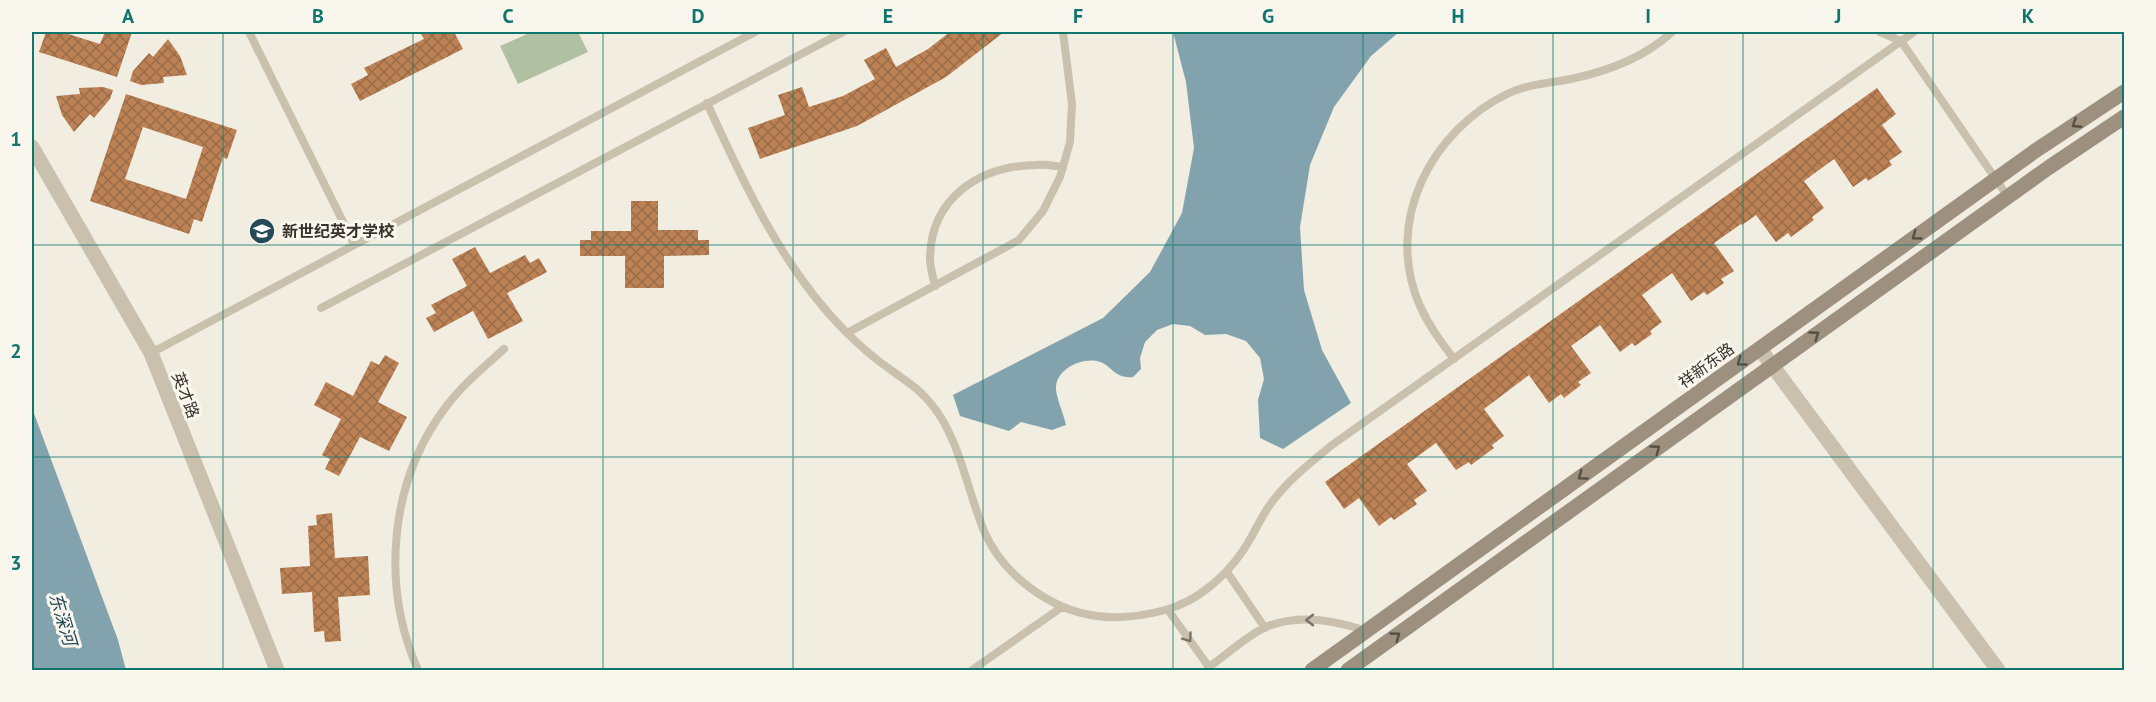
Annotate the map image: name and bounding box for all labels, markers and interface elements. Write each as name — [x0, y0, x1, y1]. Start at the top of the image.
text: A — [122, 3, 135, 29]
text: B — [312, 3, 324, 29]
text: C — [502, 3, 514, 29]
text: D — [692, 3, 705, 29]
text: E — [883, 3, 893, 29]
text: F — [1073, 3, 1083, 29]
text: G — [1262, 3, 1274, 29]
text: H — [1451, 3, 1465, 29]
text: I — [1645, 3, 1651, 29]
text: J — [1834, 3, 1841, 29]
text: K — [2022, 3, 2035, 29]
one-way arrow — [2071, 117, 2082, 128]
text: 1 — [10, 126, 22, 152]
school or university icon: 新世纪英才学校 — [247, 216, 277, 246]
place label: 新世纪英才学校 — [282, 221, 395, 241]
one-way arrow — [1912, 229, 1923, 240]
one-way arrow — [1808, 332, 1819, 343]
text: 2 — [10, 338, 22, 364]
street label: 祥新东路 — [1674, 338, 1738, 392]
one-way arrow — [1736, 355, 1747, 366]
street label: 英才路 — [168, 369, 204, 421]
one-way arrow — [1650, 445, 1661, 456]
one-way arrow — [1578, 469, 1589, 480]
text: 3 — [10, 550, 22, 576]
water label: 东深河 — [44, 590, 83, 651]
one-way arrow — [1305, 614, 1314, 626]
one-way arrow — [1181, 632, 1192, 643]
one-way arrow — [1389, 633, 1400, 644]

